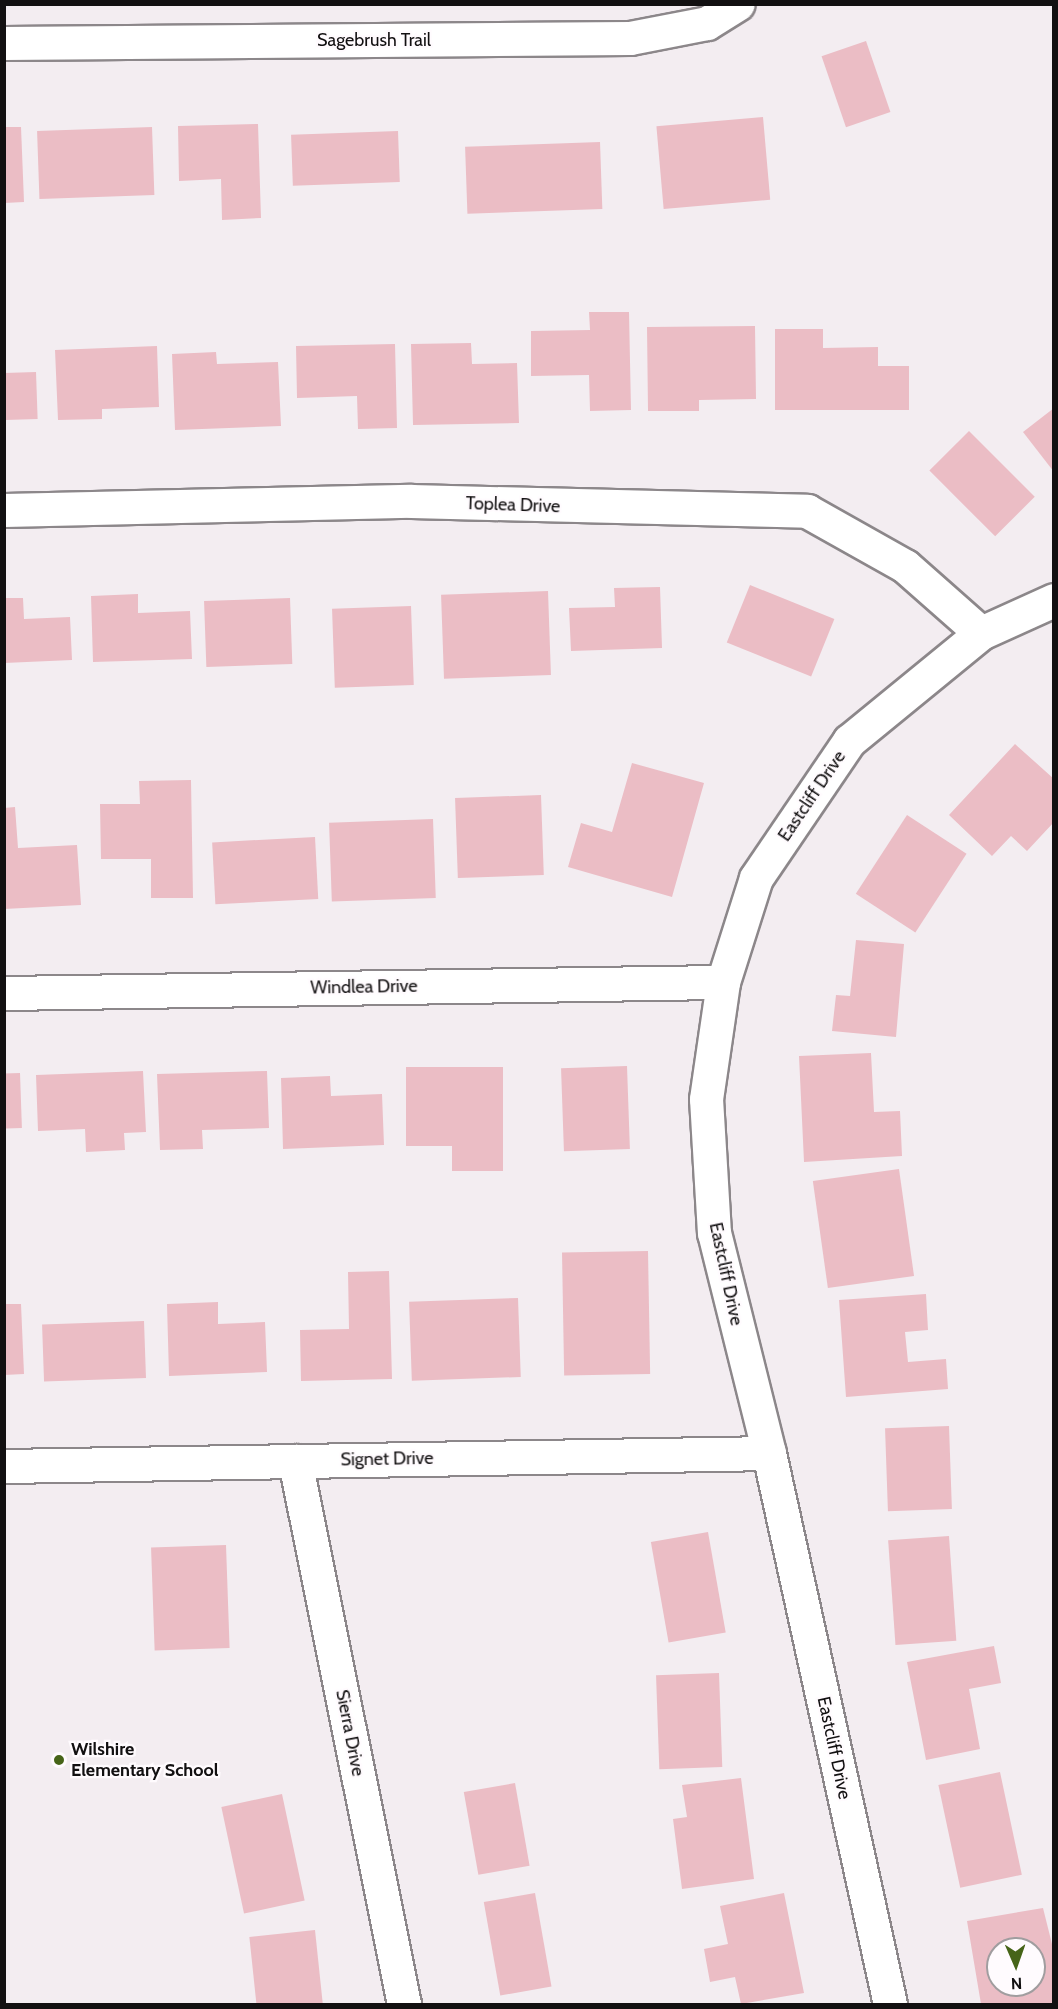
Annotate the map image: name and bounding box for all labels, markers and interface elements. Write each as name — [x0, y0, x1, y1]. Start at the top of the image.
street label: Sagebrush Trail — [317, 29, 431, 51]
street label: Toplea Drive — [465, 493, 561, 517]
street label: Eastcliff Drive — [774, 747, 850, 845]
street label: Windlea Drive — [310, 975, 418, 999]
street label: Eastcliff Drive — [705, 1221, 747, 1327]
street label: Signet Drive — [340, 1447, 434, 1471]
street label: Sierra Drive — [331, 1688, 369, 1778]
street label: Eastcliff Drive — [813, 1695, 855, 1801]
place label: Wilshire Elementary School — [71, 1739, 218, 1782]
marker: Wilshire Elementary School — [52, 1753, 66, 1767]
north arrow — [986, 1937, 1046, 1997]
text: N — [1011, 1974, 1023, 1993]

